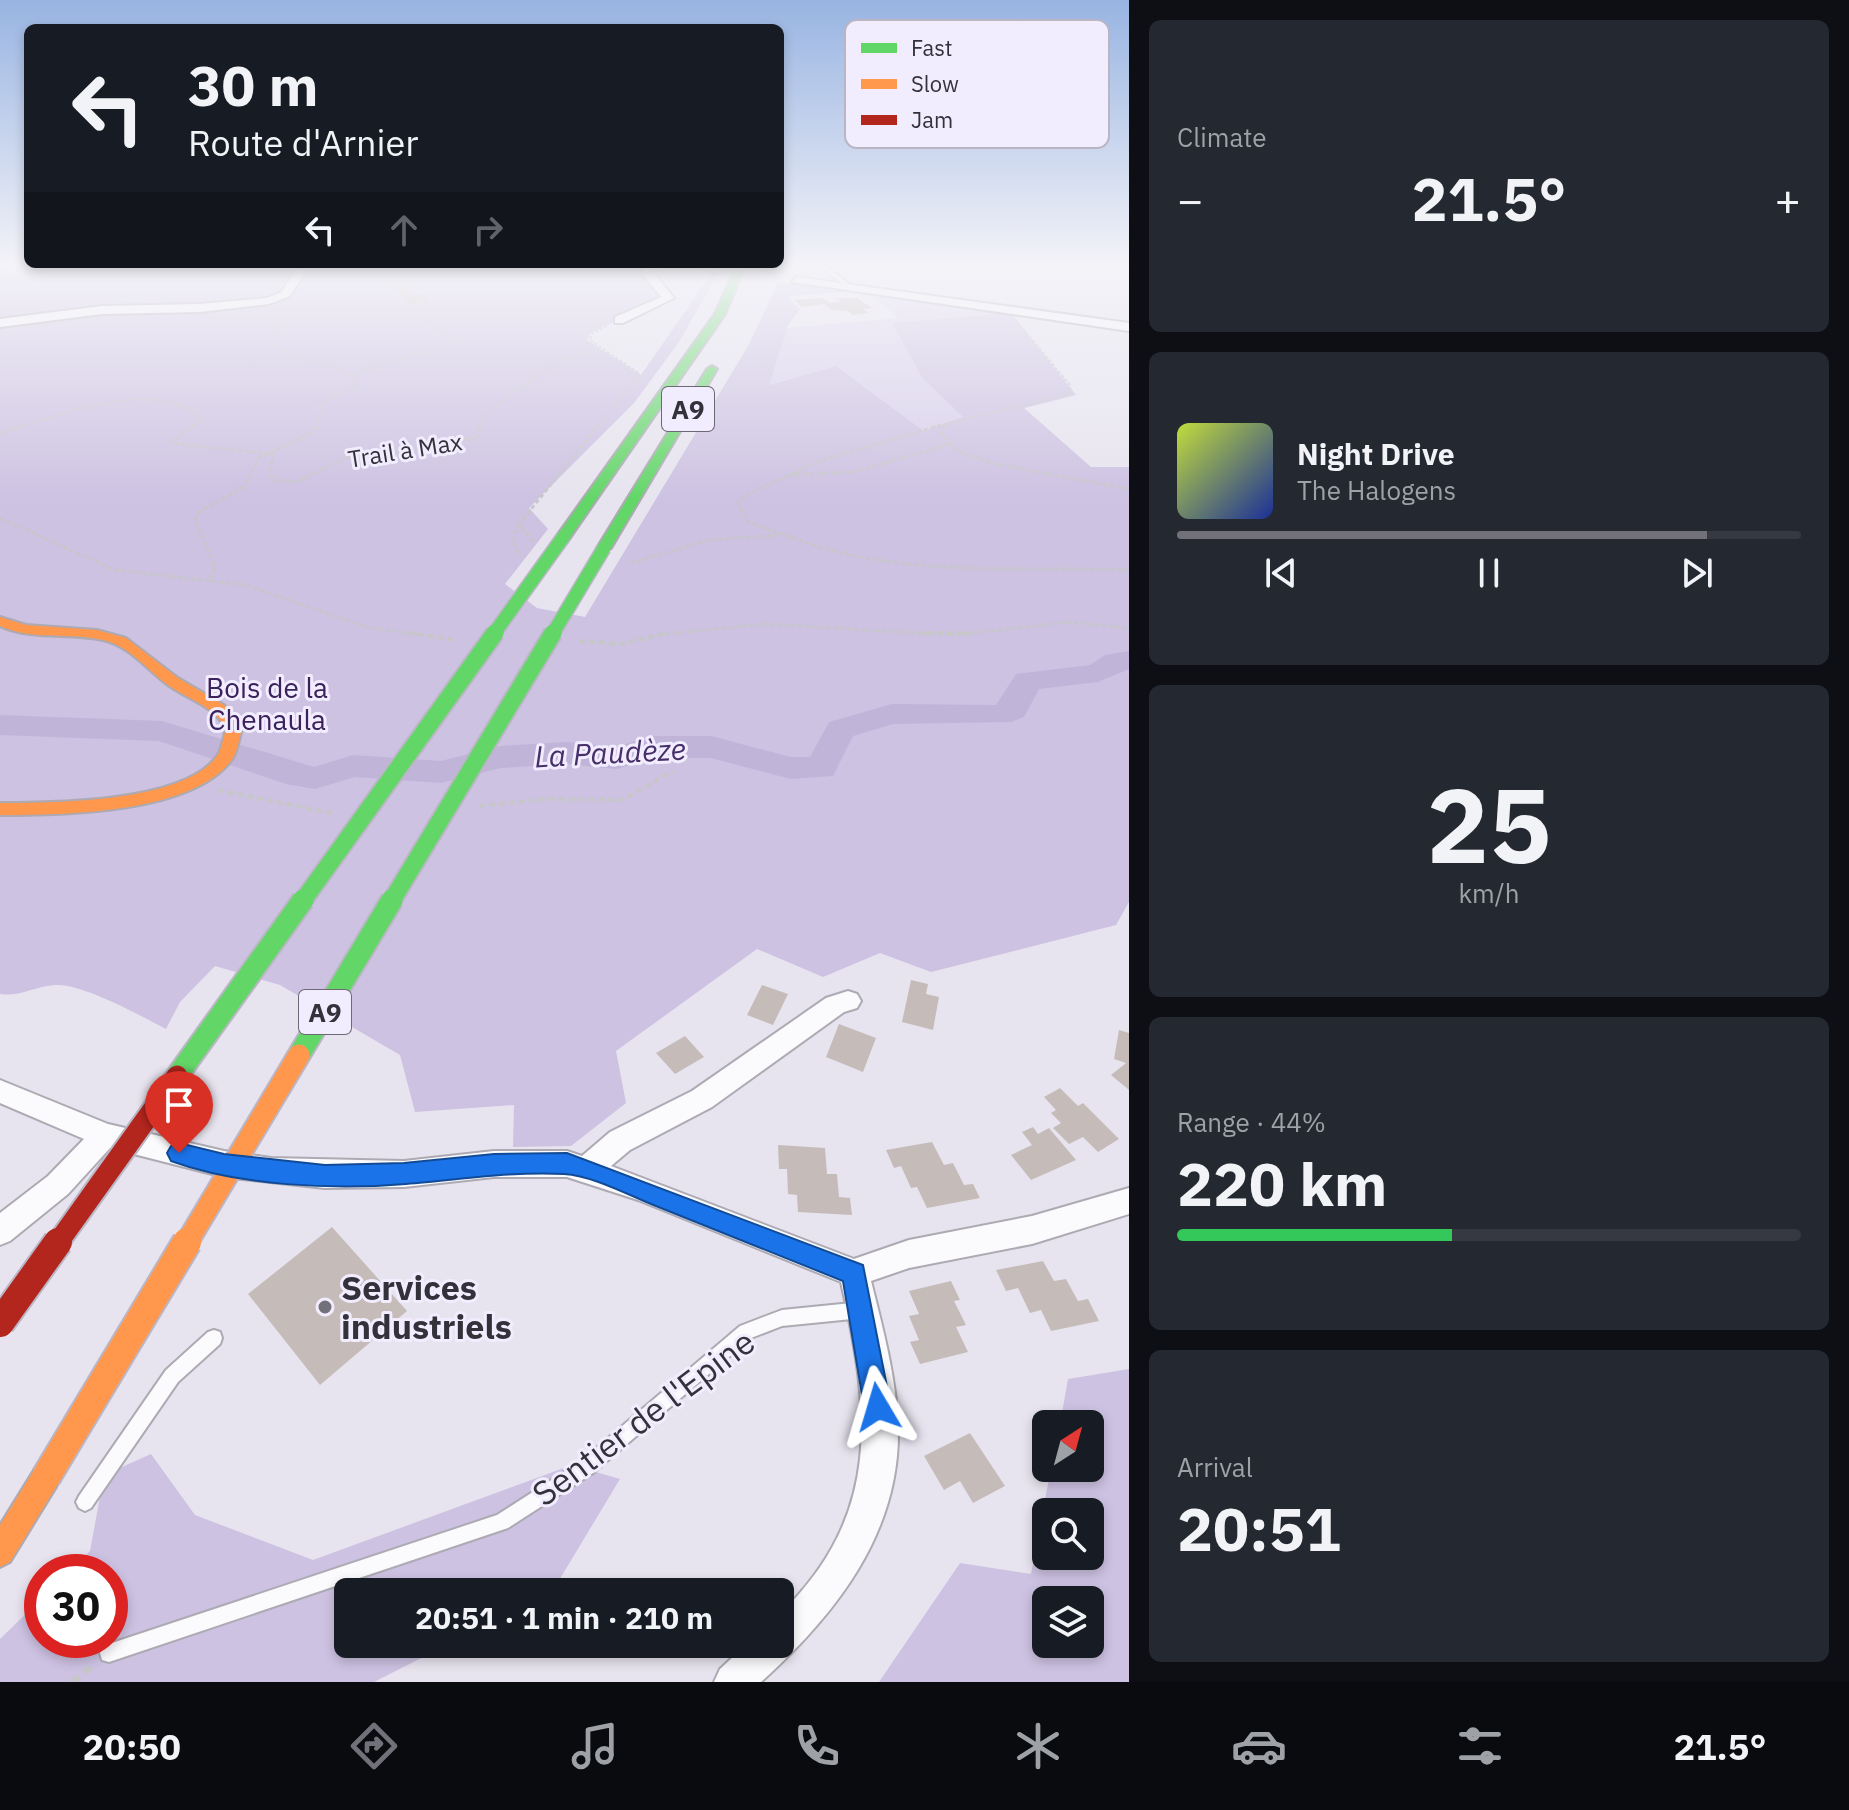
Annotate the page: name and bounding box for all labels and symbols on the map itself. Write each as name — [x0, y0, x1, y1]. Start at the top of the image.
legend — [845, 20, 1109, 148]
text: Fast — [911, 33, 952, 62]
text: Slow — [911, 69, 959, 98]
text: Jam — [911, 105, 953, 134]
road number: A9 — [662, 387, 714, 431]
street label: Trail à Max — [346, 425, 464, 475]
park label: Bois de la Chenaula — [206, 669, 328, 738]
water label: La Paudèze — [533, 729, 687, 775]
road number: A9 — [299, 990, 351, 1034]
pin — [145, 1071, 213, 1153]
place label: Services industriels — [341, 1265, 512, 1348]
marker: Services industriels — [316, 1298, 334, 1316]
street label: Sentier de l'Epine — [523, 1319, 763, 1515]
position arrow — [836, 1365, 920, 1449]
north arrow — [1032, 1410, 1104, 1482]
speed limit sign: 30 — [24, 1554, 128, 1658]

